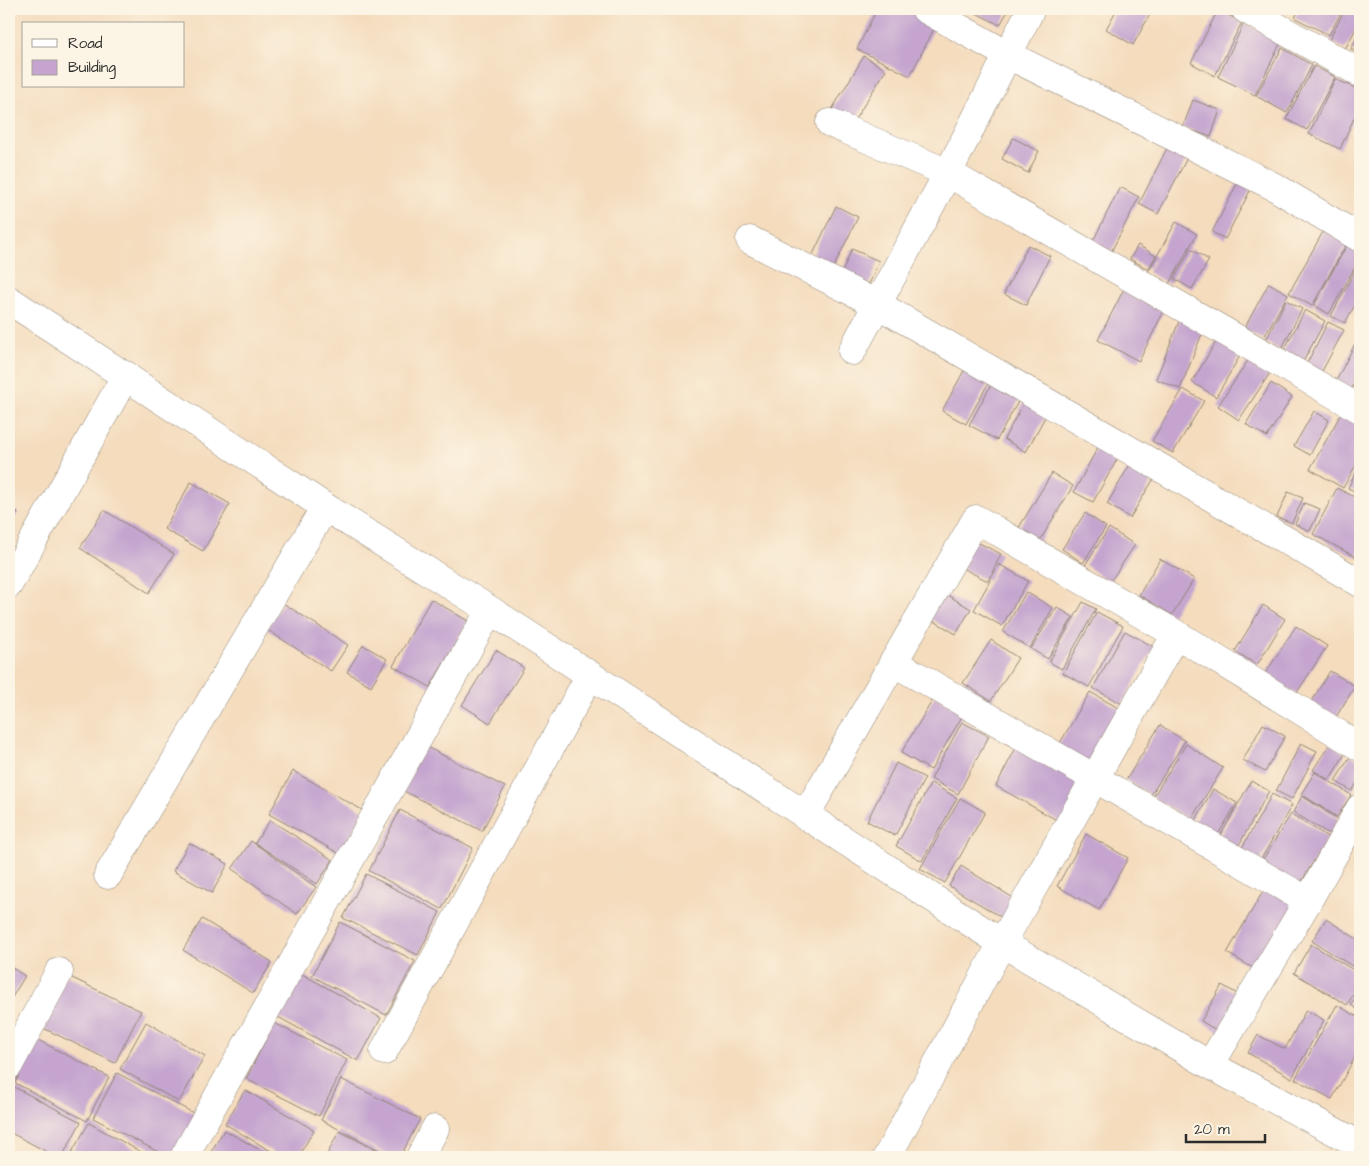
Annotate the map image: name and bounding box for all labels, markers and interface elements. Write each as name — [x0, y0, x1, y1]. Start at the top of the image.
legend — [22, 22, 185, 88]
text: Road — [68, 33, 103, 54]
text: Building — [68, 57, 116, 79]
scale bar — [1186, 1111, 1265, 1143]
text: 20 m — [1194, 1119, 1230, 1140]

